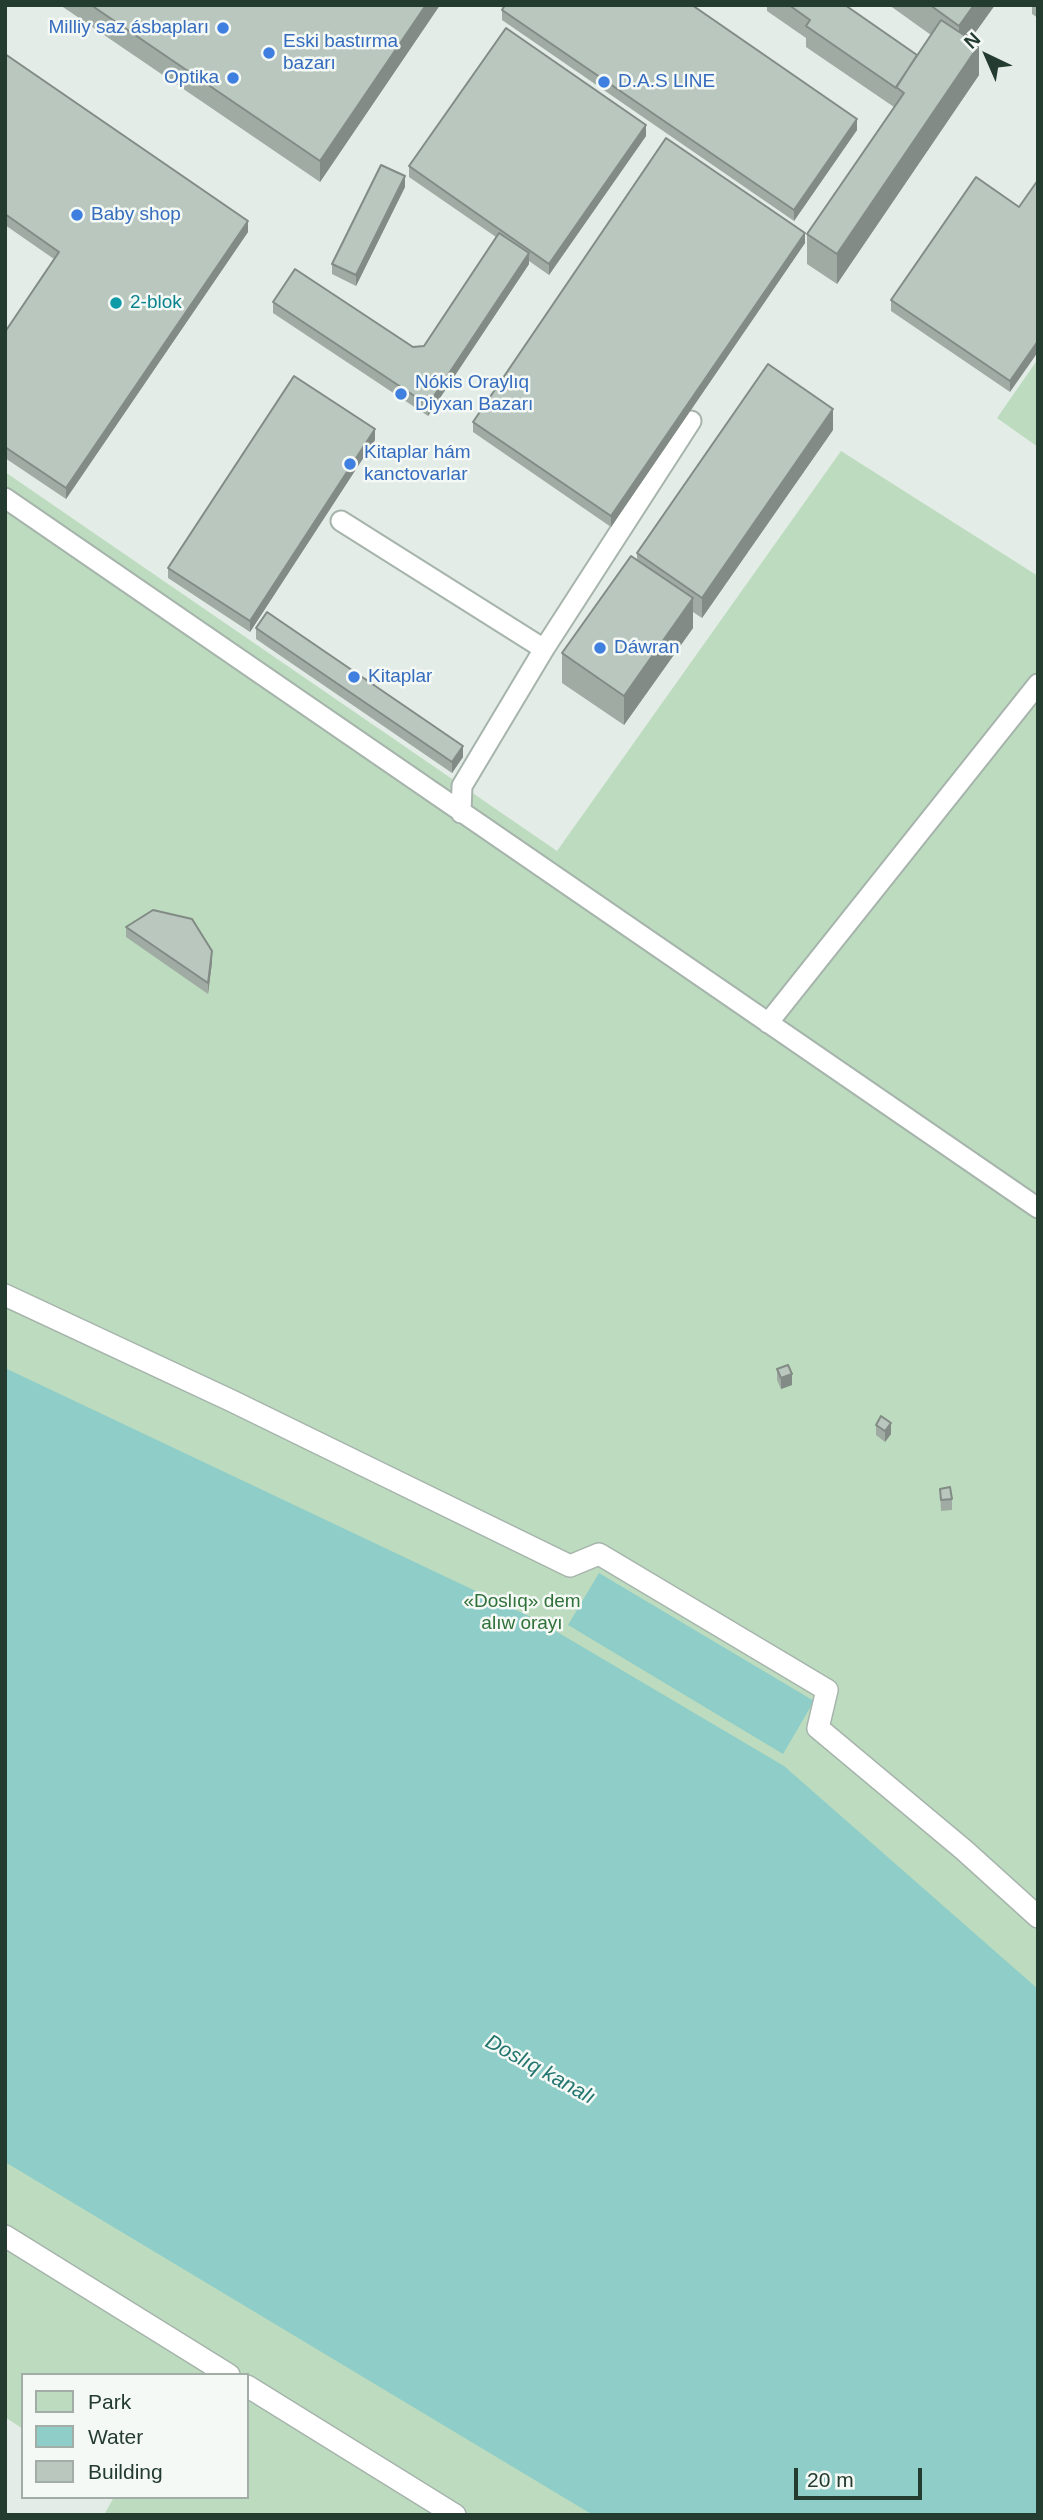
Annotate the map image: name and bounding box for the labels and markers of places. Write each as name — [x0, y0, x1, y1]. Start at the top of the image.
place label: Milliy saz ásbapları — [49, 17, 209, 39]
marker: Milliy saz ásbapları — [215, 20, 231, 36]
place label: Eski bastırma bazarı — [283, 31, 398, 75]
marker: Eski bastırma bazarı — [261, 45, 277, 61]
place label: Optika — [164, 67, 219, 89]
marker: Optika — [225, 70, 241, 86]
place label: D.A.S LINE — [618, 71, 715, 93]
marker: D.A.S LINE — [596, 74, 612, 90]
place label: Baby shop — [91, 204, 181, 226]
marker: Baby shop — [69, 207, 85, 223]
place label: 2-blok — [130, 292, 182, 314]
marker: 2-blok — [108, 295, 124, 311]
place label: Nókis Oraylıq Diyxan Bazarı — [415, 372, 533, 416]
marker: Nókis Oraylıq Diyxan Bazarı — [393, 386, 409, 402]
place label: Kitaplar hám kanctovarlar — [364, 442, 471, 486]
marker: Kitaplar hám kanctovarlar — [342, 456, 358, 472]
place label: Dáwran — [614, 637, 679, 659]
marker: Dáwran — [592, 640, 608, 656]
place label: Kitaplar — [368, 666, 432, 688]
marker: Kitaplar — [346, 669, 362, 685]

